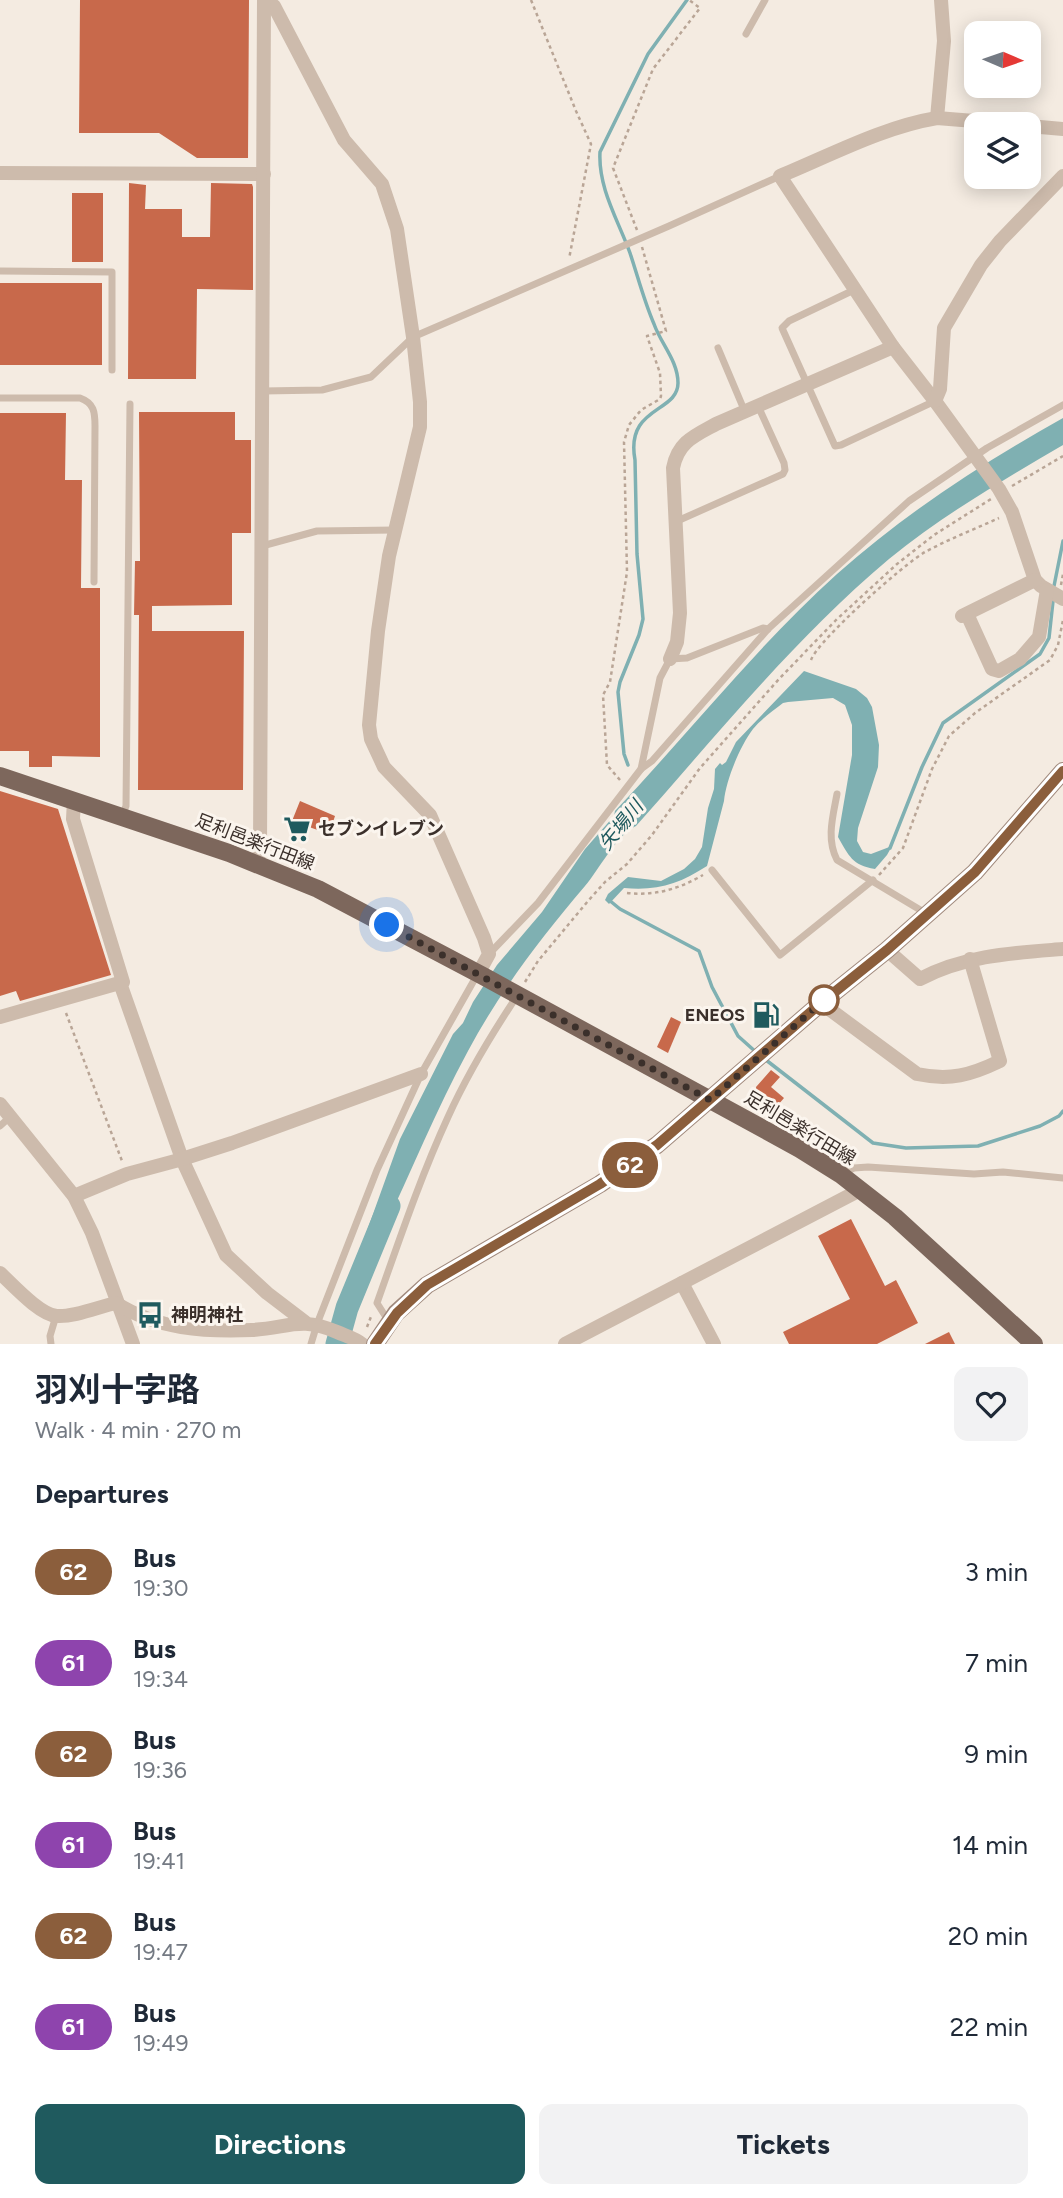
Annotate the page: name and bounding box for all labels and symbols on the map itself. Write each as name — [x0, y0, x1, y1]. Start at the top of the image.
north arrow — [964, 21, 1041, 98]
water label: 矢場川 — [594, 794, 649, 854]
street label: 足利邑楽行田線 — [192, 809, 318, 875]
supermarket icon: セブンイレブン — [282, 814, 312, 844]
place label: セブンイレブン — [318, 818, 444, 840]
your location — [369, 907, 404, 942]
unlabelled marker — [809, 985, 839, 1015]
fuel station icon: ENEOS — [751, 1000, 781, 1030]
place label: ENEOS — [685, 1004, 745, 1026]
street label: 足利邑楽行田線 — [740, 1086, 860, 1170]
line badge: 62 — [598, 1142, 662, 1188]
bus stop icon: 神明神社 — [135, 1300, 165, 1330]
place label: 神明神社 — [171, 1304, 243, 1326]

